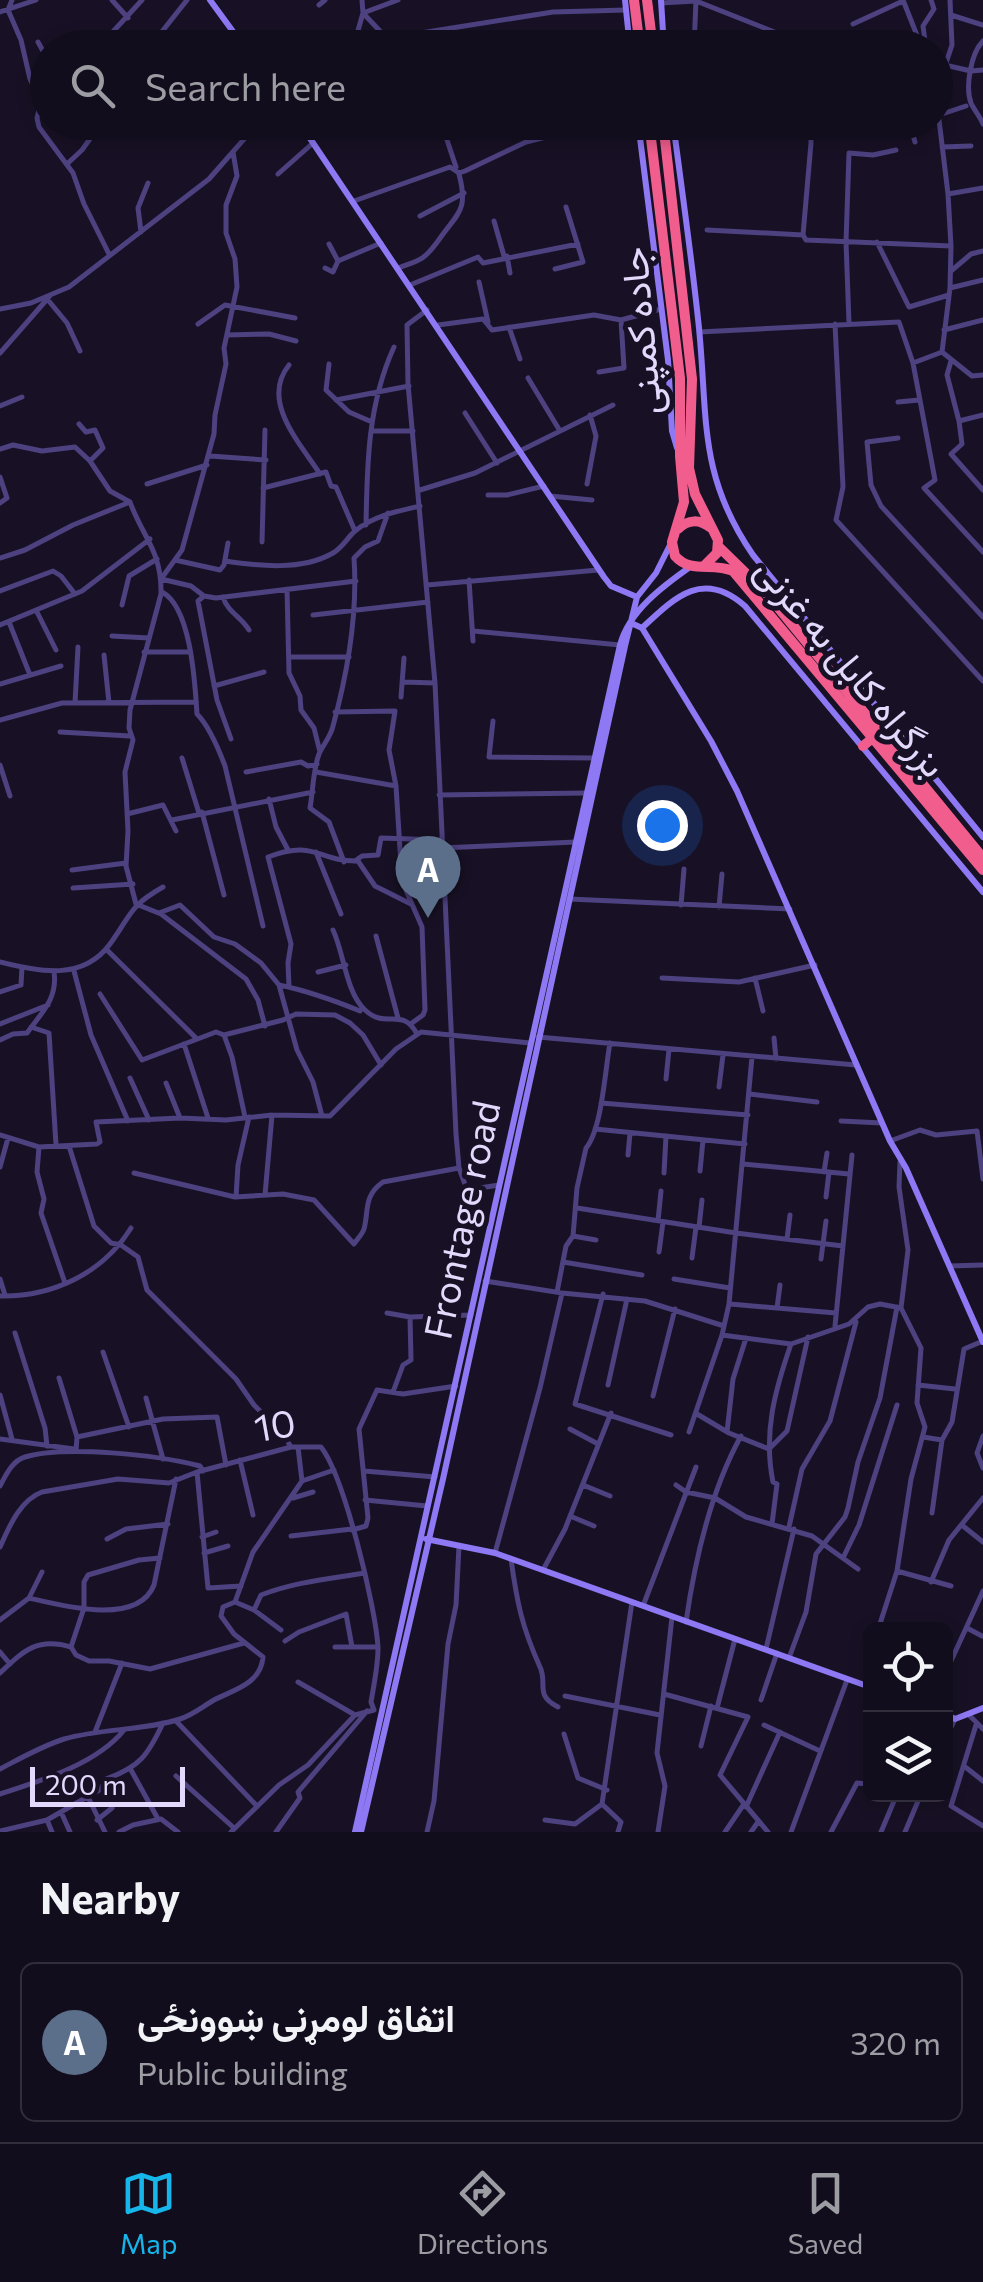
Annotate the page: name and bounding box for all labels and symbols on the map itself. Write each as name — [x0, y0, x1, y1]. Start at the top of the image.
street label: جاده کمپنی — [608, 245, 674, 417]
street label: بزرگراه کابل به غزنی — [745, 545, 959, 787]
your location — [637, 800, 688, 851]
pin: A — [396, 836, 460, 918]
street label: Frontage road — [412, 1096, 509, 1343]
street label: 10 — [250, 1397, 299, 1450]
scale bar — [30, 1762, 185, 1806]

